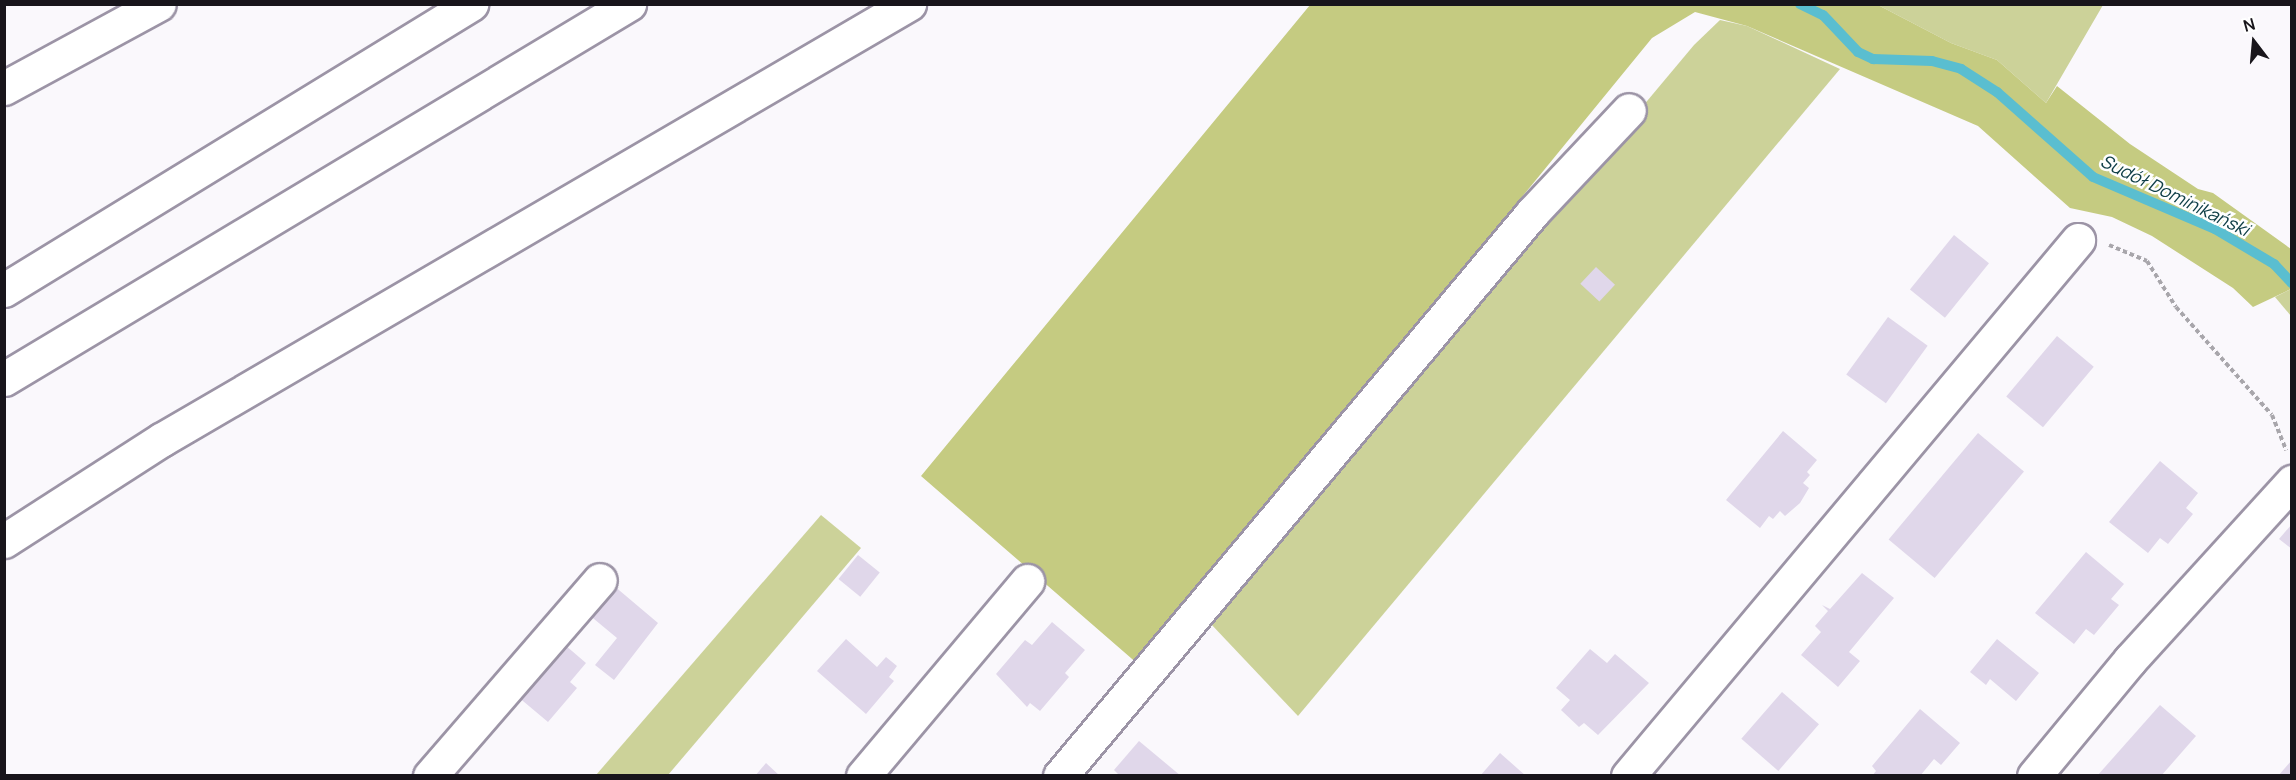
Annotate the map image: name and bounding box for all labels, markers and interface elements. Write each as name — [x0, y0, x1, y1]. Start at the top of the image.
north arrow — [2224, 12, 2284, 72]
text: N — [2240, 13, 2258, 37]
water label: Sudół Dominikański — [2097, 150, 2253, 240]

